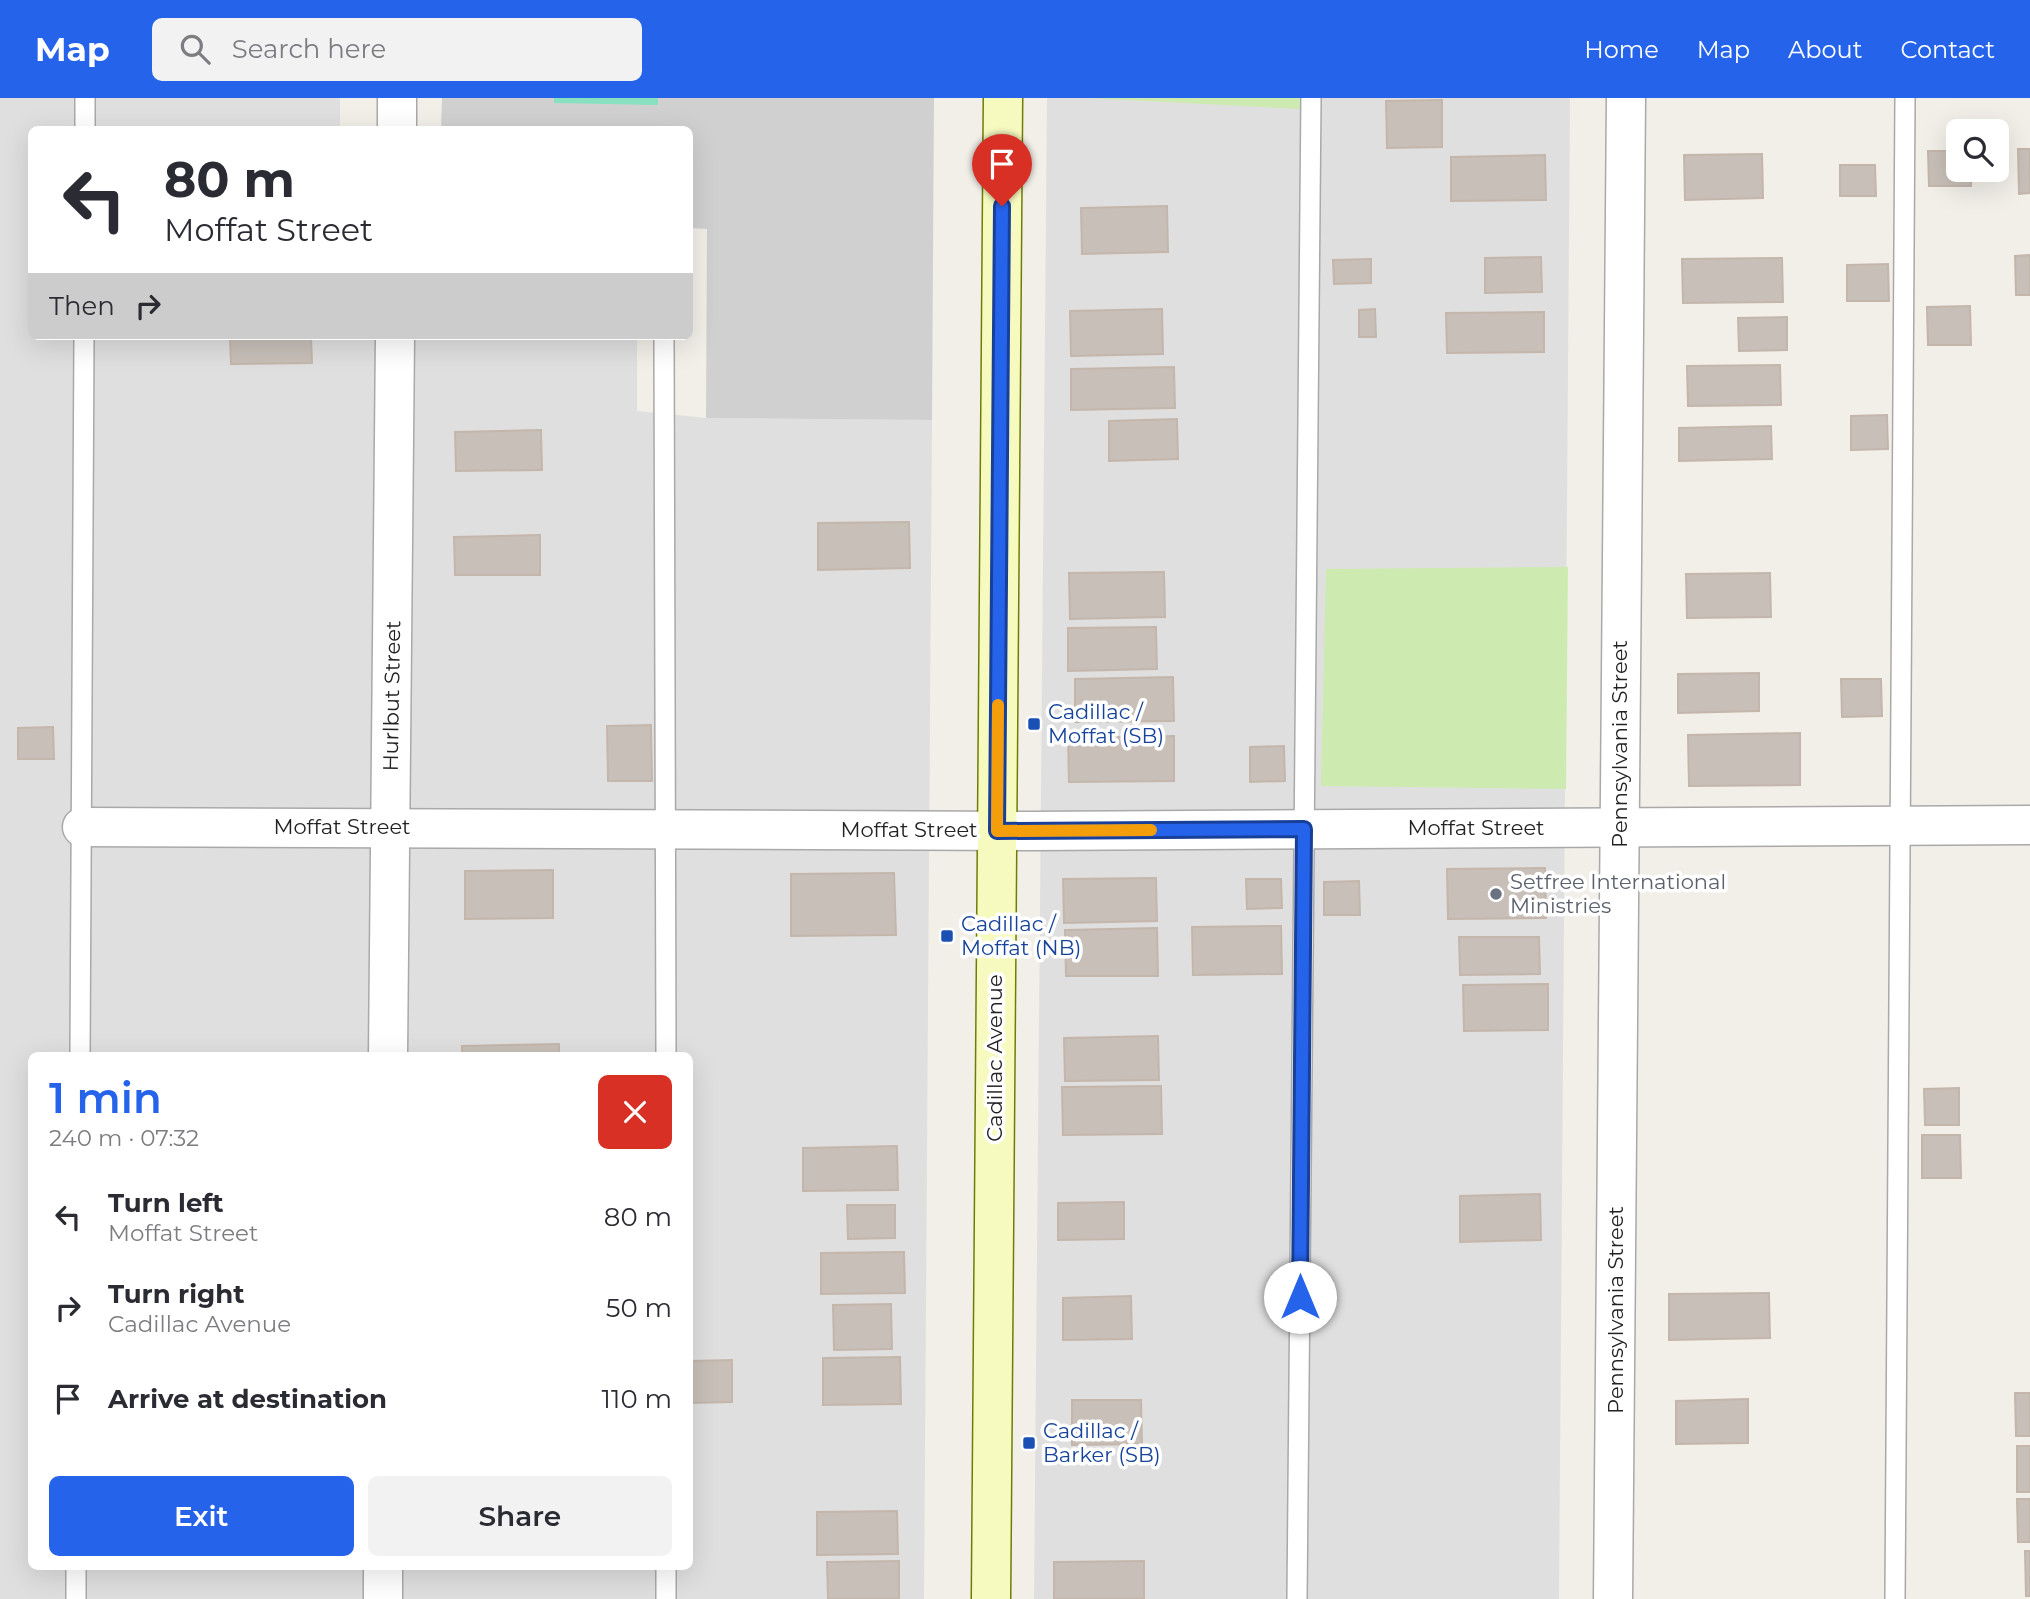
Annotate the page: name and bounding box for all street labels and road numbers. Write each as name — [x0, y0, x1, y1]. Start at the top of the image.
street label: Hurlbut Street — [378, 620, 405, 772]
street label: Pennsylvania Street — [1607, 640, 1632, 848]
street label: Moffat Street — [273, 814, 411, 839]
street label: Moffat Street — [1407, 815, 1545, 840]
street label: Moffat Street — [840, 817, 978, 842]
street label: Cadillac Avenue — [982, 974, 1007, 1142]
street label: Pennsylvania Street — [1603, 1206, 1628, 1414]

